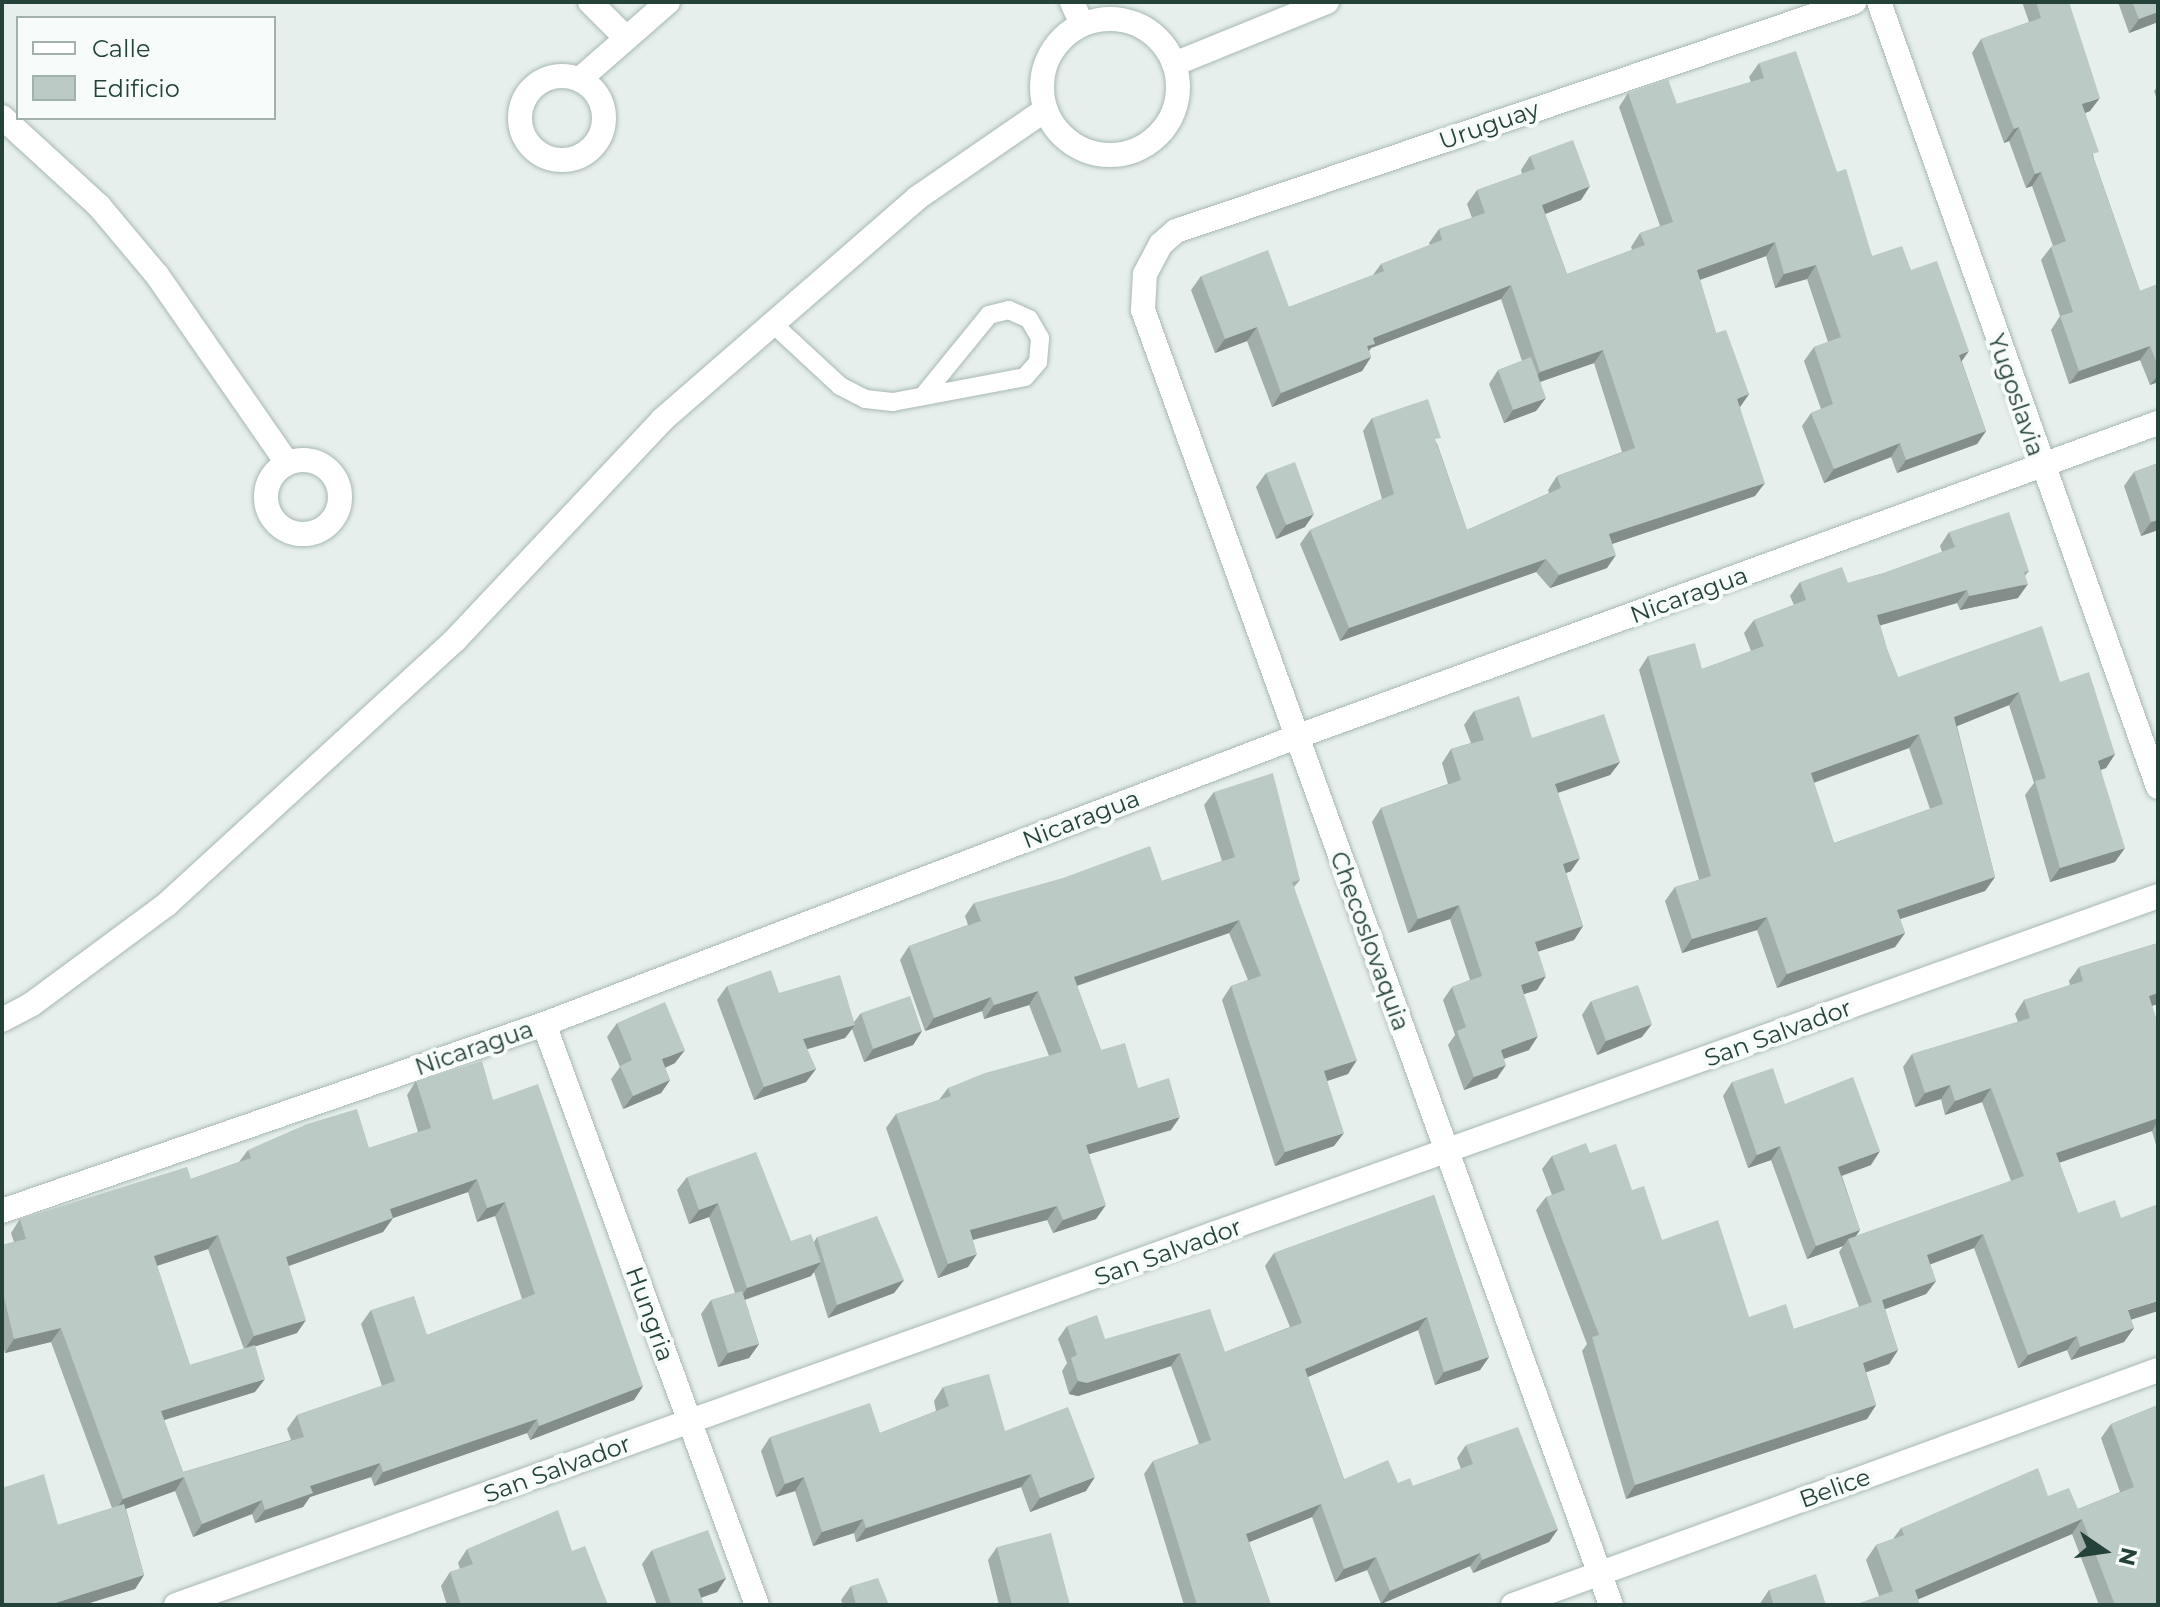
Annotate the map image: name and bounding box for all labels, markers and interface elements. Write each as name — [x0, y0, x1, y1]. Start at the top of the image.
legend — [16, 16, 276, 120]
text: Calle — [92, 34, 150, 63]
text: Edificio — [92, 74, 180, 103]
street label: Uruguay — [1435, 94, 1543, 156]
street label: Yugoslavia — [1982, 330, 2050, 460]
street label: Nicaragua — [1626, 560, 1752, 630]
street label: Nicaragua — [1018, 783, 1144, 855]
street label: Checoslovaquia — [1324, 847, 1416, 1035]
street label: San Salvador — [1701, 993, 1855, 1073]
street label: Nicaragua — [411, 1014, 537, 1082]
street label: San Salvador — [1091, 1212, 1245, 1292]
street label: Hungria — [620, 1263, 680, 1365]
street label: San Salvador — [480, 1429, 634, 1509]
street label: Belice — [1796, 1462, 1874, 1514]
north arrow — [2064, 1511, 2144, 1591]
text: N — [2113, 1545, 2143, 1568]

